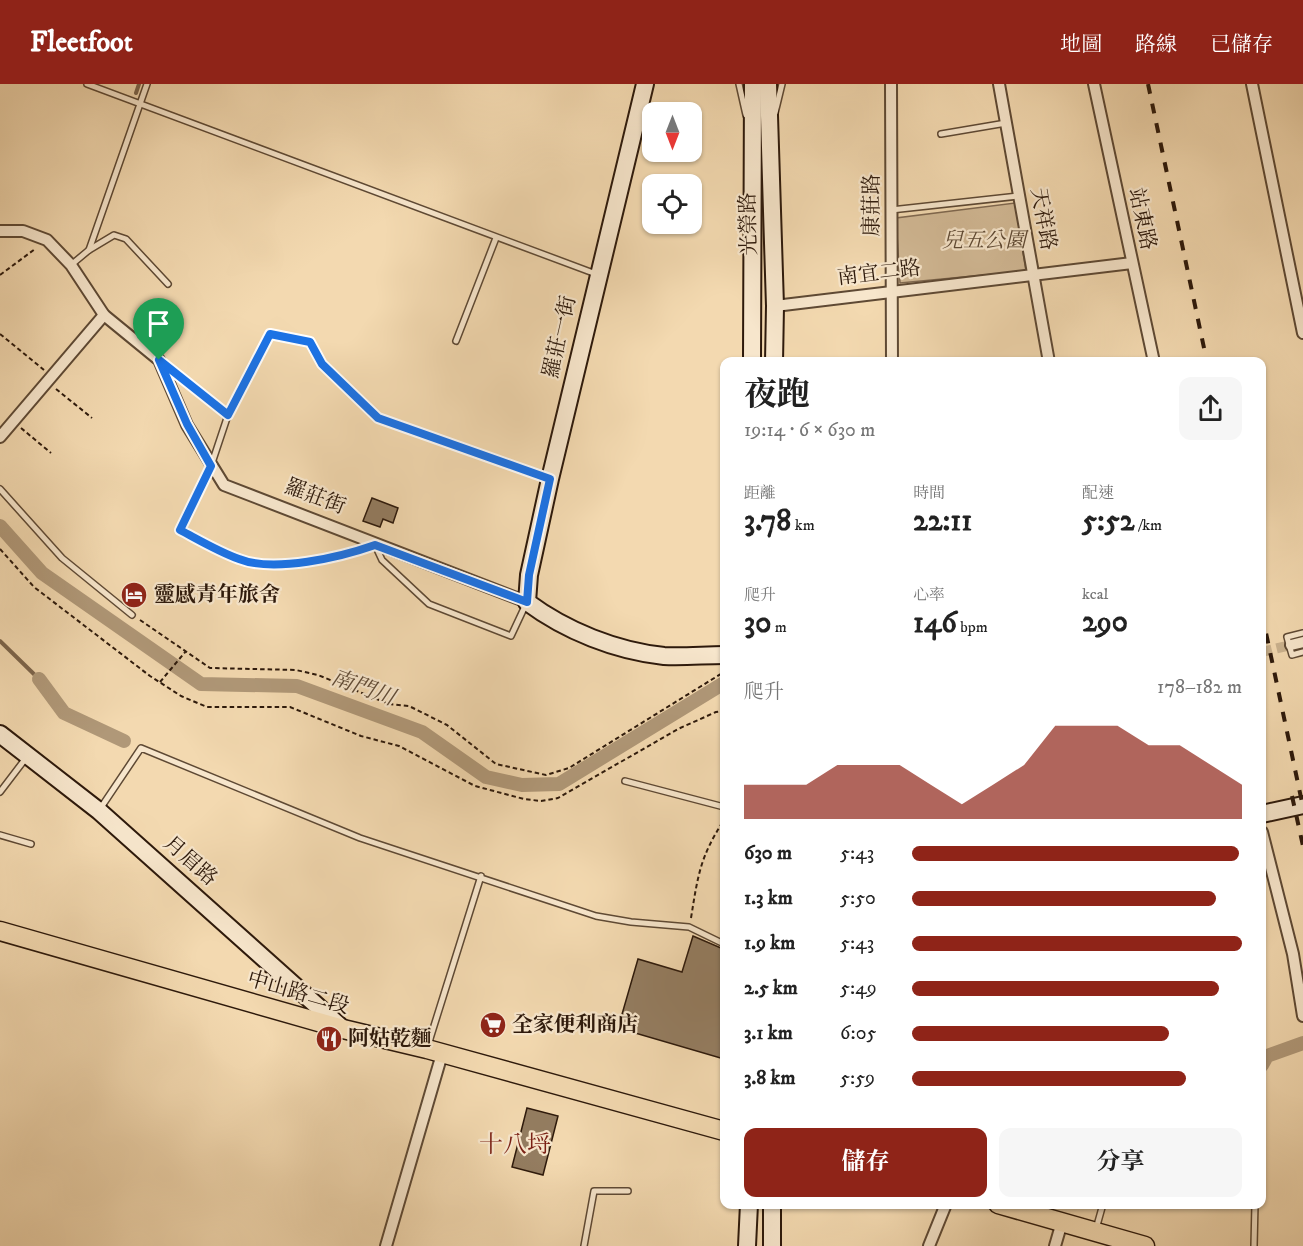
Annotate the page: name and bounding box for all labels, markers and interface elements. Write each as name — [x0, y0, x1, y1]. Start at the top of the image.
text: Fleetfoot — [30, 25, 133, 60]
text: 地圖 — [1060, 32, 1102, 58]
text: 路線 — [1135, 32, 1177, 58]
text: 已儲存 — [1210, 32, 1273, 58]
north arrow — [642, 102, 702, 162]
map controls — [642, 102, 702, 234]
button: locate — [642, 174, 702, 234]
street label: 康莊路 — [859, 174, 885, 237]
street label: 站東路 — [1123, 185, 1161, 253]
street label: 天祥路 — [1025, 186, 1061, 252]
street label: 光榮路 — [735, 192, 763, 256]
park label: 兒五公園 — [942, 228, 1029, 254]
street label: 南宜二路 — [836, 255, 922, 291]
street label: 羅莊一街 — [538, 293, 582, 381]
pin — [133, 298, 184, 360]
icon: arrive — [142, 307, 175, 340]
text: 夜跑 — [744, 375, 810, 416]
button: share — [1179, 377, 1242, 440]
text: 19:14 · 6 × 630 m — [744, 418, 875, 443]
street label: 羅莊街 — [281, 474, 349, 520]
text: 距離 — [744, 483, 776, 503]
text: 時間 — [913, 483, 945, 503]
text: 配速 — [1082, 483, 1114, 503]
text: 3.78 — [744, 503, 791, 540]
text: 22:11 — [913, 503, 972, 540]
text: 5:52 — [1082, 503, 1134, 540]
text: km — [791, 515, 815, 535]
text: /km — [1134, 515, 1162, 535]
hotel icon: 靈感青年旅舍 — [119, 580, 149, 610]
place label: 靈感青年旅舍 — [154, 582, 280, 608]
text: kcal — [1082, 584, 1108, 604]
text: 爬升 — [744, 585, 776, 605]
text: 心率 — [913, 585, 945, 605]
text: 290 — [1082, 604, 1128, 641]
text: 30 — [744, 605, 771, 642]
text: 146 — [913, 605, 957, 642]
text: m — [771, 617, 787, 637]
text: bpm — [957, 617, 988, 637]
water label: 南門川 — [327, 664, 400, 713]
text: 178–182 m — [1157, 675, 1242, 700]
text: 爬升 — [744, 680, 784, 705]
street label: 月眉路 — [158, 831, 222, 891]
text: 630 m — [744, 841, 792, 866]
text: 5:43 — [840, 841, 874, 866]
text: 1.3 km — [744, 886, 793, 911]
text: 5:50 — [840, 886, 876, 911]
text: 1.9 km — [744, 931, 795, 956]
text: 5:43 — [840, 931, 874, 956]
street label: 中山路二段 — [244, 966, 352, 1020]
text: 2.5 km — [744, 976, 798, 1001]
text: 5:49 — [840, 976, 877, 1001]
supermarket icon: 全家便利商店 — [478, 1010, 508, 1040]
place label: 全家便利商店 — [512, 1012, 638, 1038]
text: 3.1 km — [744, 1021, 793, 1046]
text: 6:05 — [840, 1021, 876, 1046]
restaurant icon: 阿姑乾麵 — [314, 1024, 344, 1054]
place label: 阿姑乾麵 — [348, 1026, 432, 1052]
text: 3.8 km — [744, 1066, 795, 1091]
text: 5:59 — [840, 1066, 875, 1091]
button: 儲存 — [744, 1128, 987, 1197]
button: 分享 — [999, 1128, 1242, 1197]
district label: 十八埒 — [479, 1130, 551, 1160]

